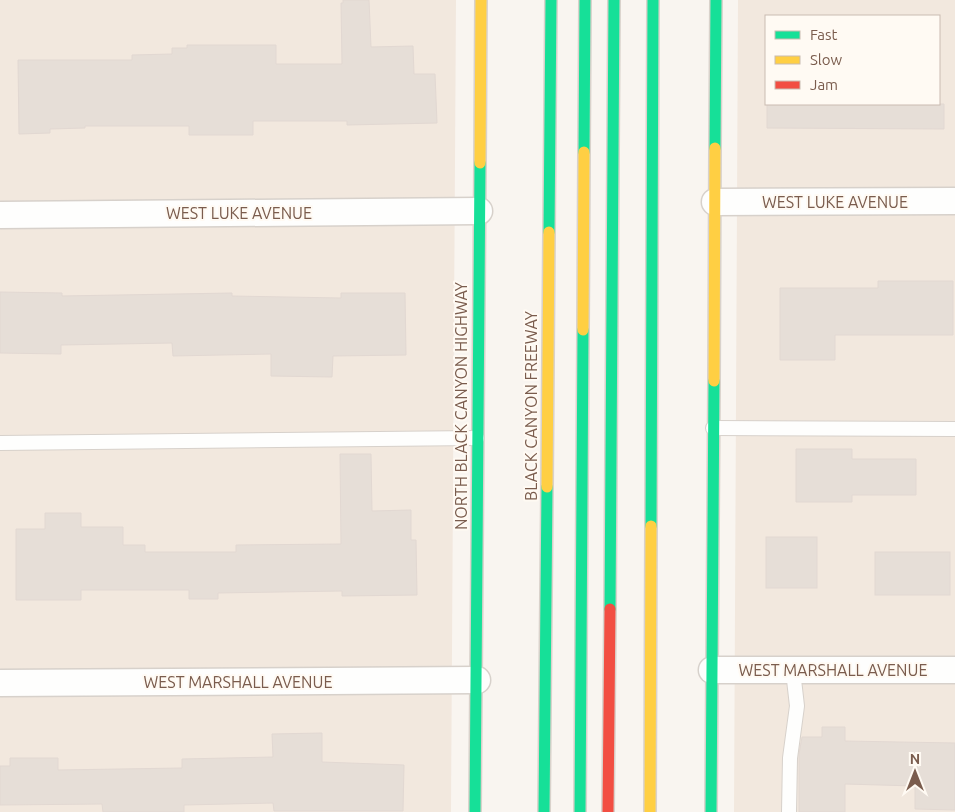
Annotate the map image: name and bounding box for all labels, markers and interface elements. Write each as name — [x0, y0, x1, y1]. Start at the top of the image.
legend — [765, 15, 940, 105]
text: Fast — [810, 26, 838, 43]
text: Slow — [810, 51, 843, 68]
text: Jam — [810, 76, 838, 93]
street label: WEST LUKE AVENUE — [762, 193, 908, 211]
street label: WEST LUKE AVENUE — [166, 204, 312, 222]
street label: NORTH BLACK CANYON HIGHWAY — [452, 281, 470, 530]
street label: BLACK CANYON FREEWAY — [522, 310, 540, 501]
street label: WEST MARSHALL AVENUE — [739, 661, 927, 679]
street label: WEST MARSHALL AVENUE — [144, 673, 332, 691]
north arrow — [890, 747, 940, 797]
text: N — [910, 751, 920, 767]

